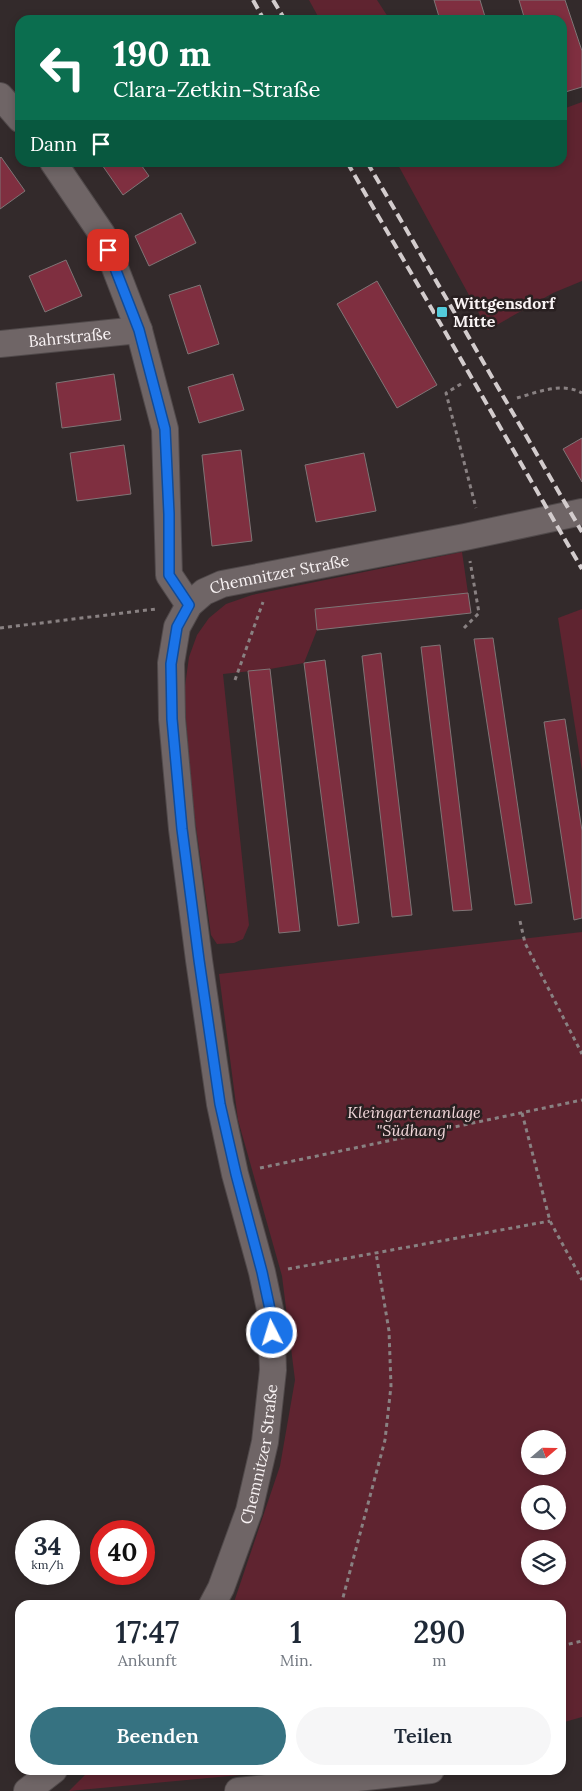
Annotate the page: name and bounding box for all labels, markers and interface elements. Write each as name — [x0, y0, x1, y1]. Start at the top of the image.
text: 190 m — [113, 31, 211, 76]
icon: left — [30, 35, 95, 100]
text: Clara-Zetkin-Straße — [113, 75, 321, 103]
icon: arrive — [87, 130, 115, 158]
text: Dann — [30, 132, 77, 156]
pin — [87, 229, 129, 271]
icon: arrive — [94, 236, 122, 264]
place label: Wittgensdorf Mitte — [453, 293, 556, 331]
marker: Wittgensdorf Mitte — [435, 305, 449, 319]
street label: Bahrstraße — [27, 323, 112, 351]
street label: Chemnitzer Straße — [206, 550, 351, 598]
park label: Kleingartenanlage "Südhang" — [347, 1102, 481, 1140]
position arrow — [245, 1306, 297, 1358]
street label: Chemnitzer Straße — [235, 1383, 281, 1527]
north arrow — [521, 1430, 566, 1475]
map controls — [521, 1430, 566, 1585]
button: search — [521, 1485, 566, 1530]
speed limit sign: 40 — [90, 1520, 155, 1585]
text: 34 — [34, 1530, 61, 1562]
button: layers — [521, 1540, 566, 1585]
text: km/h — [31, 1557, 64, 1572]
text: 17:47 — [116, 1613, 179, 1651]
text: 1 — [290, 1613, 302, 1651]
text: 290 — [413, 1613, 465, 1651]
text: Ankunft — [118, 1650, 177, 1670]
text: Min. — [280, 1650, 313, 1670]
text: m — [432, 1650, 446, 1670]
button: Beenden — [30, 1707, 286, 1765]
button: Teilen — [296, 1707, 551, 1765]

